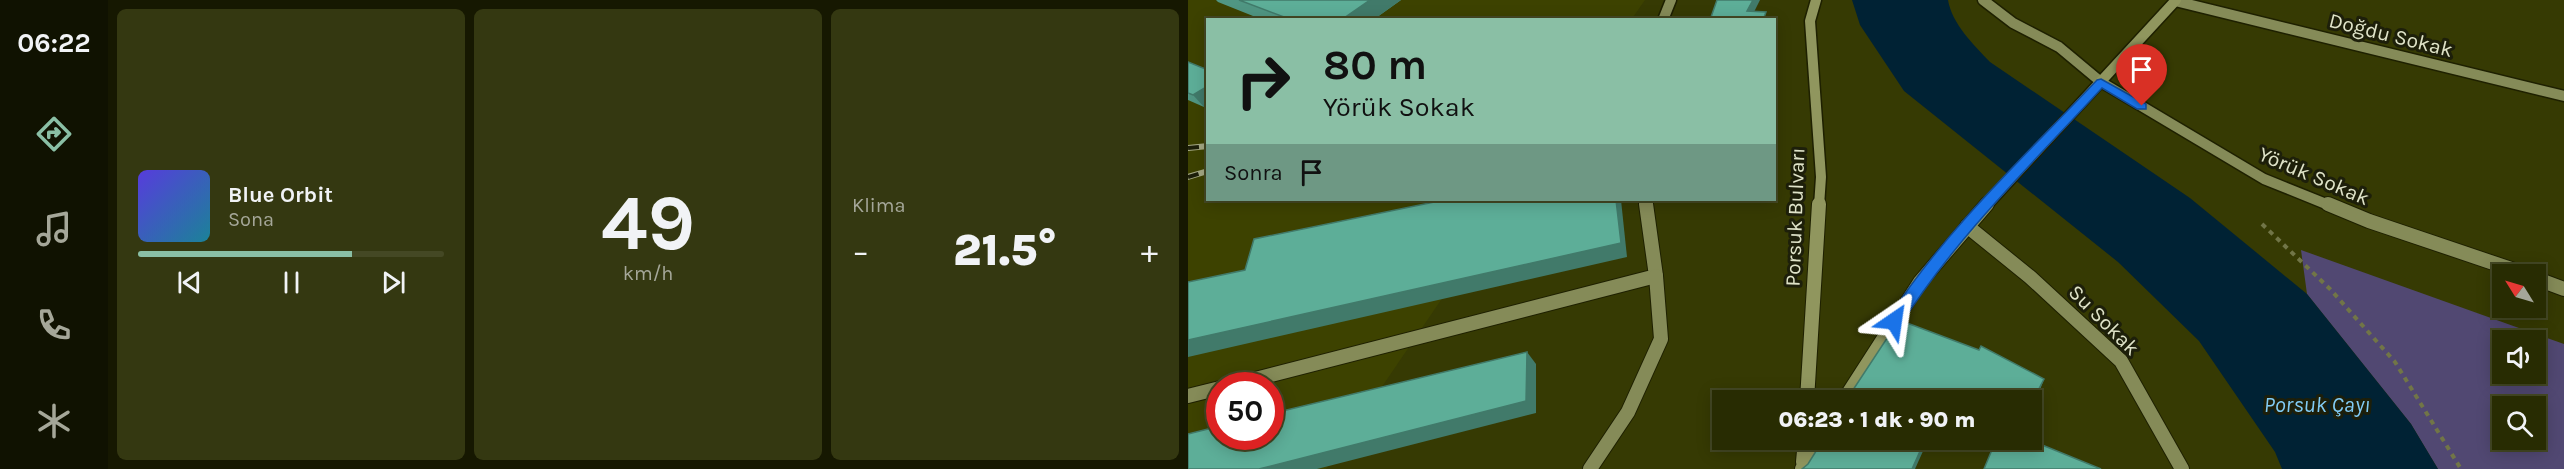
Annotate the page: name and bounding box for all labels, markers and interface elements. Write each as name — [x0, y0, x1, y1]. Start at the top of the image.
street label: Doğdu Sokak — [2327, 8, 2456, 62]
text: 06:22 — [17, 27, 91, 59]
text: 80 m — [1323, 40, 1427, 90]
icon: right — [1224, 42, 1302, 120]
pin — [2116, 44, 2167, 106]
icon: arrive — [2125, 53, 2158, 86]
text: Yörük Sokak — [1323, 91, 1475, 123]
icon: directions — [33, 113, 75, 155]
street label: Yörük Sokak — [2255, 142, 2373, 210]
street label: Porsuk Bulvarı — [1781, 147, 1809, 287]
icon: arrive — [1295, 156, 1328, 189]
text: Sonra — [1224, 160, 1283, 186]
text: 49 — [601, 177, 695, 269]
text: Blue Orbit — [228, 182, 333, 208]
text: Klima — [852, 194, 905, 217]
icon: music — [33, 208, 75, 250]
text: Sona — [228, 208, 274, 231]
text: 21.5° — [953, 224, 1057, 276]
text: − — [852, 232, 869, 270]
text: + — [1141, 232, 1158, 270]
text: km/h — [623, 262, 673, 285]
north arrow — [2492, 264, 2546, 318]
map controls — [2492, 264, 2546, 450]
icon: previous — [173, 266, 206, 299]
icon: pause — [275, 266, 308, 299]
icon: next — [377, 266, 410, 299]
street label: Su Sokak — [2064, 280, 2144, 360]
position arrow — [1862, 289, 1926, 353]
icon: phone — [33, 304, 75, 346]
button: sound — [2492, 330, 2546, 384]
speed limit sign: 50 — [1206, 372, 1284, 450]
water label: Porsuk Çayı — [2264, 392, 2370, 418]
button: search — [2492, 396, 2546, 450]
icon: climate — [33, 400, 75, 442]
text: 06:23 · 1 dk · 90 m — [1778, 407, 1976, 433]

